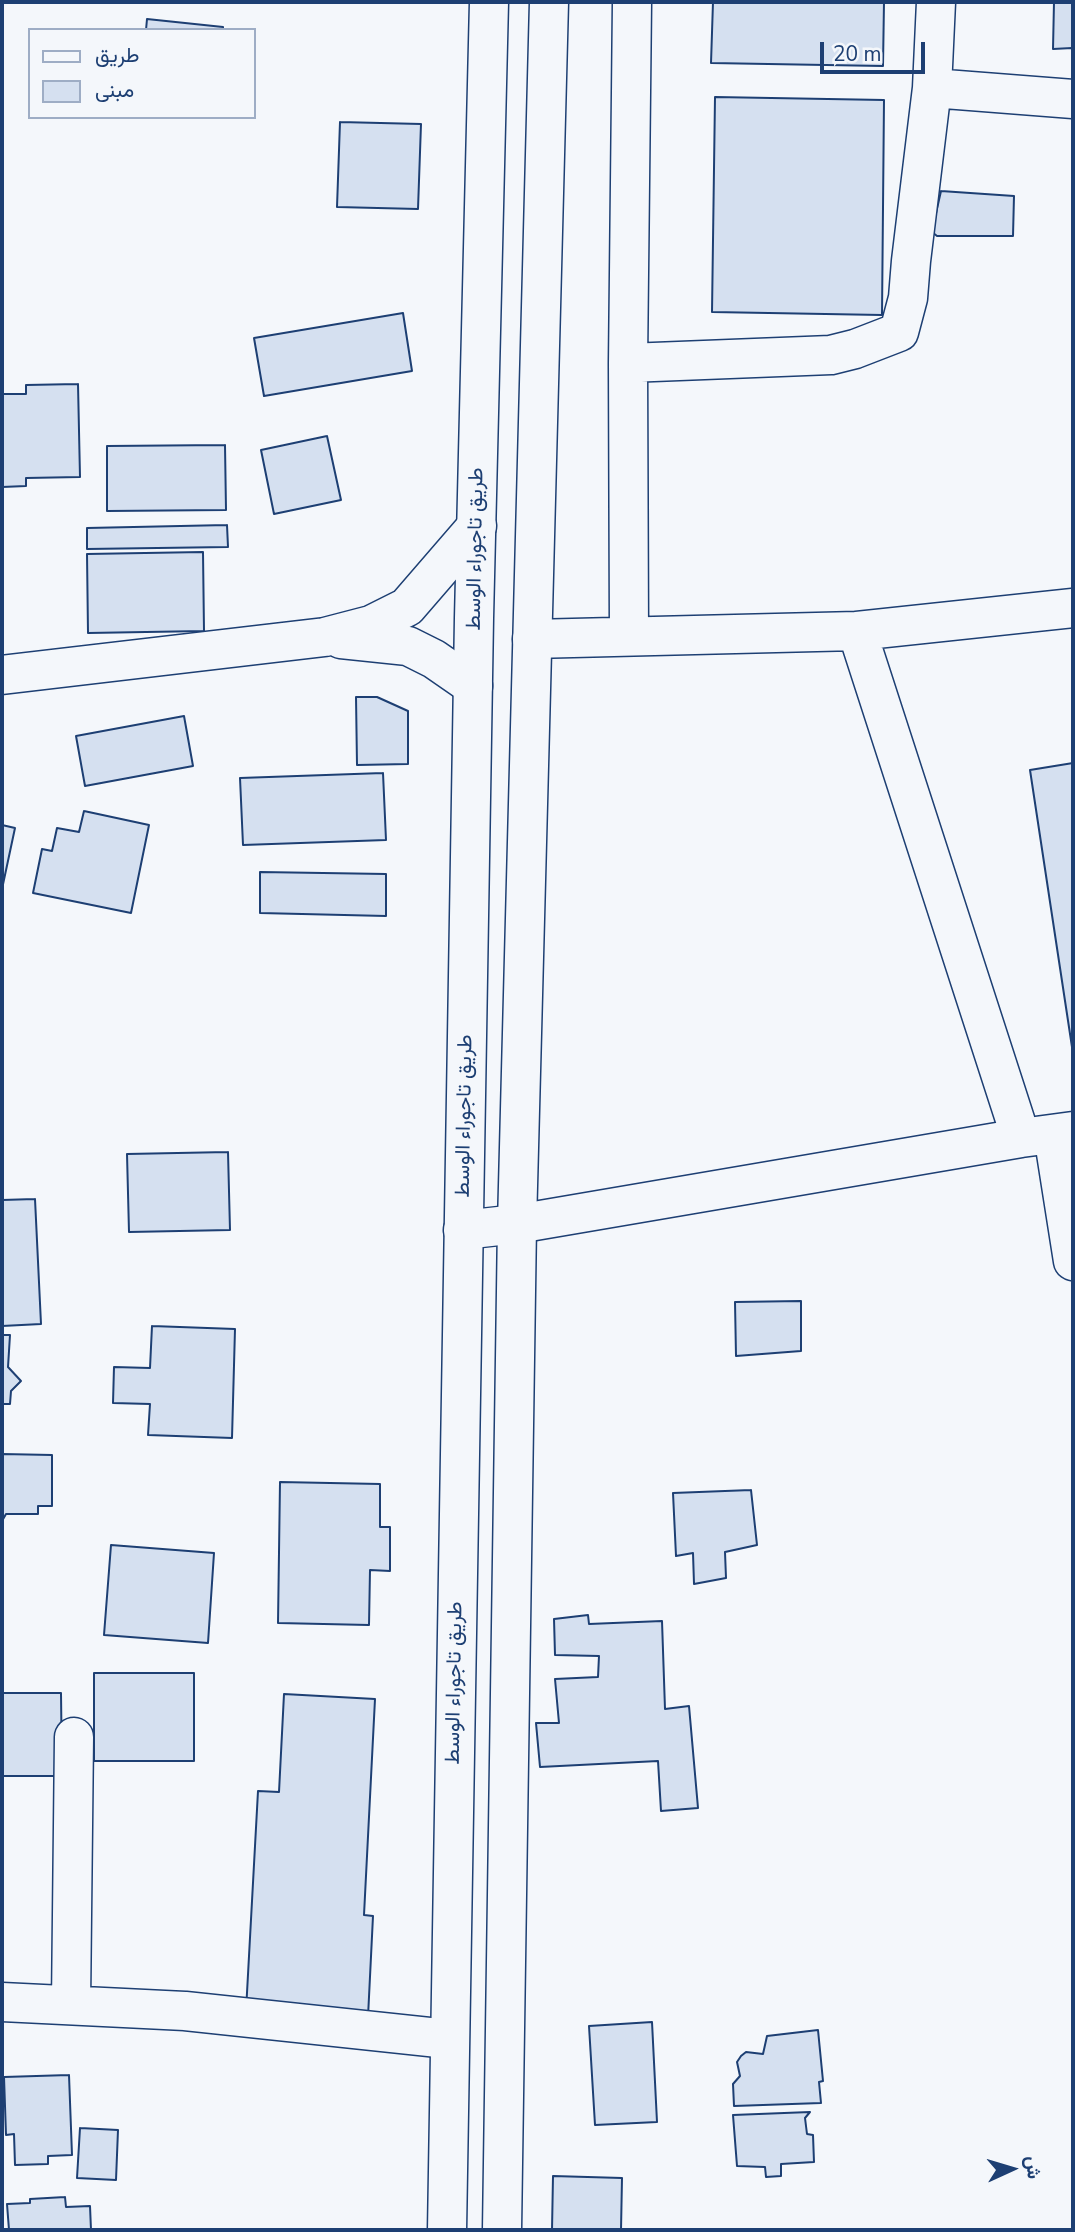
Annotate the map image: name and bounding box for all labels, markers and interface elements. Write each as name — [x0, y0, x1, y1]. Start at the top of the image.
legend — [28, 28, 256, 119]
scale bar — [823, 28, 928, 72]
text: 20 m — [833, 40, 882, 68]
text: طريق — [95, 41, 140, 69]
text: مبنى — [95, 76, 134, 104]
street label: طريق تاجوراء الوسط — [462, 467, 490, 631]
street label: طريق تاجوراء الوسط — [451, 1034, 479, 1198]
street label: طريق تاجوراء الوسط — [441, 1601, 469, 1765]
north arrow — [977, 2134, 1047, 2204]
text: ش — [1019, 2155, 1047, 2180]

